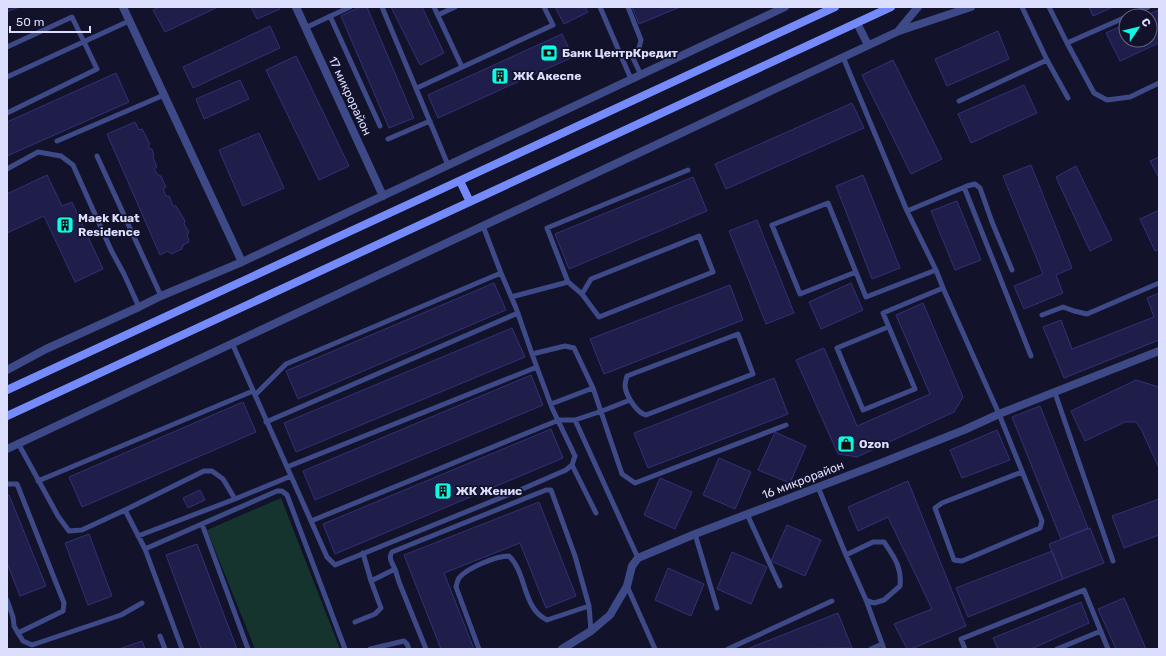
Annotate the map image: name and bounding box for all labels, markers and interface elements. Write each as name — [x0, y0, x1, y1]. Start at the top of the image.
scale bar — [10, 8, 90, 34]
north arrow — [1118, 8, 1158, 48]
text: 50 m — [16, 15, 44, 29]
text: С — [1138, 16, 1153, 30]
bank icon: Банк ЦентрКредит — [539, 43, 559, 63]
place label: Банк ЦентрКредит — [562, 46, 678, 60]
street label: 17 микрорайон — [326, 54, 374, 138]
building icon: ЖК Акеспе — [490, 66, 510, 86]
place label: ЖК Акеспе — [513, 69, 581, 83]
place label: Maek Kuat Residence — [78, 211, 140, 239]
building icon: Maek Kuat Residence — [55, 215, 75, 235]
shop icon: Ozon — [836, 434, 856, 454]
place label: Ozon — [859, 437, 889, 451]
street label: 16 микрорайон — [760, 458, 846, 502]
building icon: ЖК Женис — [433, 481, 453, 501]
place label: ЖК Женис — [456, 484, 522, 498]

